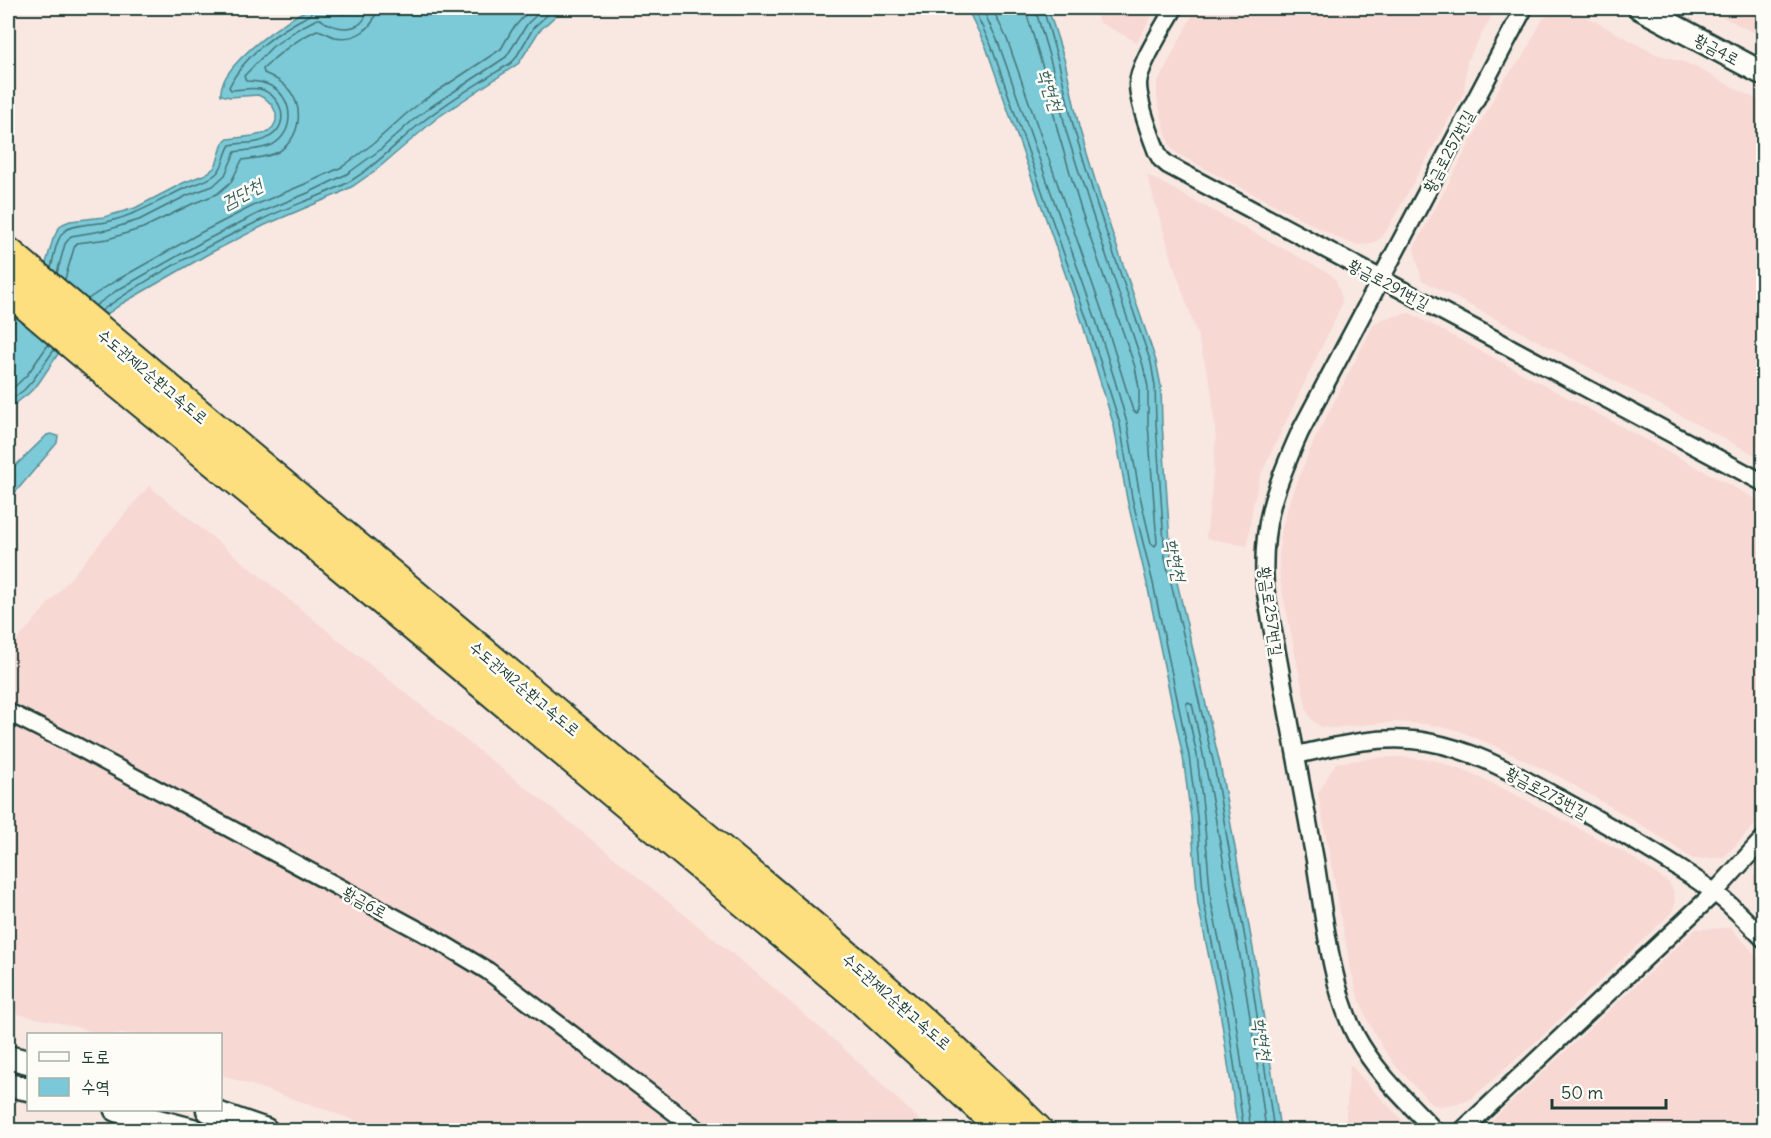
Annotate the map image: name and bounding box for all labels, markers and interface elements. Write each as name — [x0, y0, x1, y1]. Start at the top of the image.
street label: 황금4로 — [1691, 29, 1743, 69]
water label: 학현천 — [1033, 66, 1069, 116]
street label: 황금로257번길 — [1418, 106, 1478, 196]
water label: 검단천 — [217, 172, 268, 214]
street label: 황금로291번길 — [1345, 254, 1433, 314]
street label: 수도권제2순환고속도로 — [94, 324, 212, 428]
water label: 학현천 — [1160, 536, 1192, 585]
street label: 황금로257번길 — [1255, 565, 1287, 657]
street label: 수도권제2순환고속도로 — [466, 636, 584, 740]
street label: 황금로273번길 — [1503, 762, 1592, 822]
street label: 황금6로 — [339, 882, 391, 922]
street label: 수도권제2순환고속도로 — [839, 948, 955, 1054]
water label: 학현천 — [1248, 1016, 1277, 1064]
legend — [27, 1033, 222, 1111]
text: 도로 — [81, 1045, 110, 1068]
scale bar — [1552, 1072, 1666, 1110]
text: 수역 — [81, 1075, 110, 1098]
text: 50 m — [1561, 1081, 1603, 1104]

